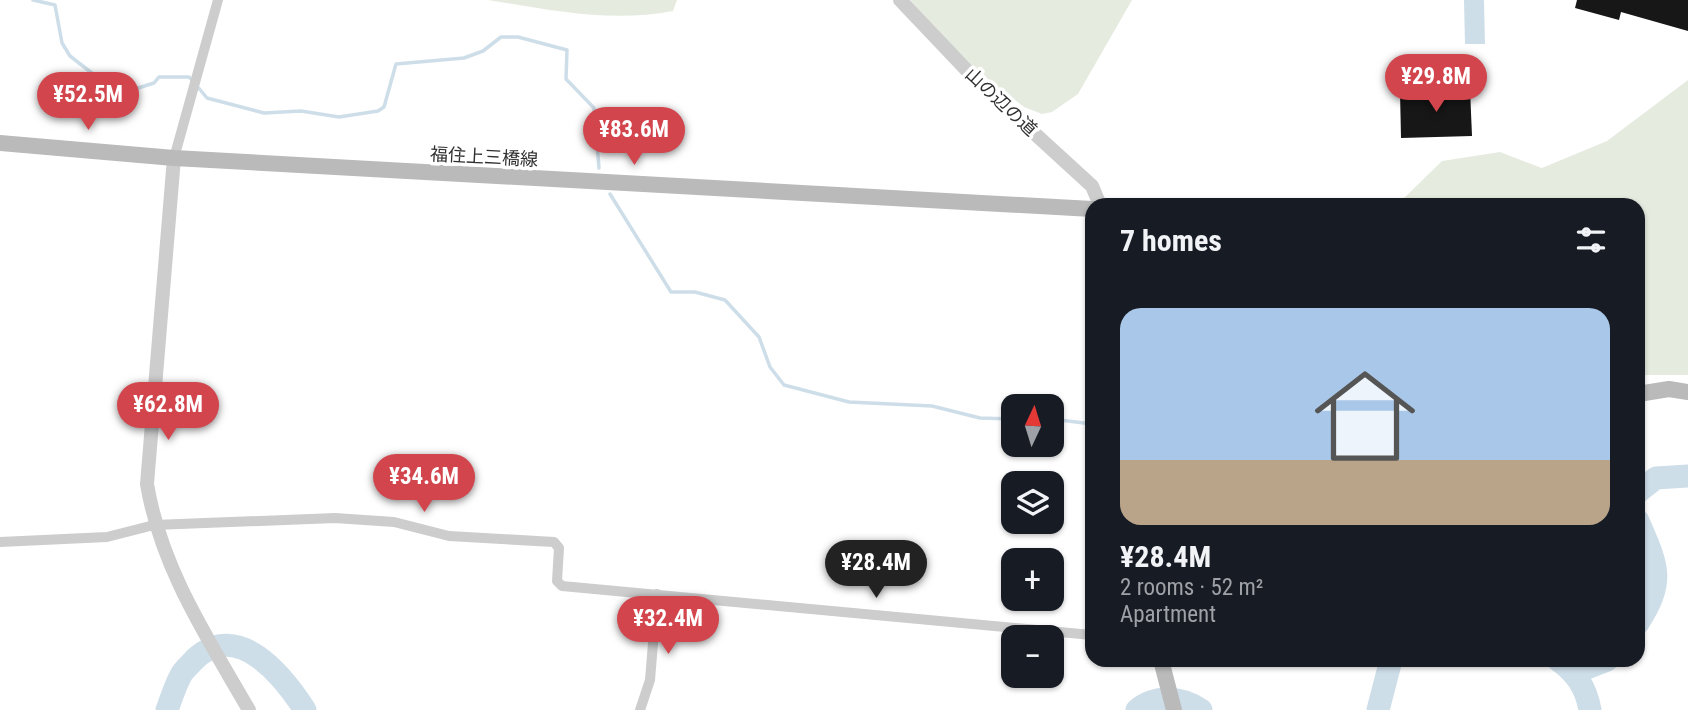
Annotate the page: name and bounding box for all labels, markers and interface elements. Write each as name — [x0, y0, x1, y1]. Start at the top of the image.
pin: ¥29.8M — [1379, 54, 1493, 114]
street label: 山の辺の道 — [961, 63, 1041, 140]
text: ¥29.8M — [1401, 63, 1471, 90]
pin: ¥52.5M — [31, 72, 145, 132]
text: ¥52.5M — [53, 81, 123, 108]
pin: ¥83.6M — [577, 108, 691, 167]
text: ¥83.6M — [599, 116, 669, 143]
street label: 福住上三橋線 — [430, 143, 539, 170]
icon: filters — [1572, 221, 1610, 259]
text: 7 homes — [1120, 223, 1222, 258]
icon: home — [1302, 353, 1428, 479]
pin: ¥62.8M — [111, 382, 225, 442]
text: ¥62.8M — [133, 391, 203, 418]
north arrow — [1001, 394, 1064, 457]
map controls — [1001, 394, 1064, 688]
pin: ¥34.6M — [367, 454, 481, 514]
text: ¥34.6M — [389, 463, 459, 490]
button: layers — [1001, 471, 1064, 534]
text: ¥28.4M — [1120, 539, 1211, 574]
pin: ¥28.4M — [819, 540, 933, 600]
button: + — [1001, 548, 1064, 611]
text: ¥28.4M — [841, 549, 911, 576]
text: 2 rooms · 52 m² — [1120, 574, 1263, 601]
pin: ¥32.4M — [611, 596, 725, 656]
text: Apartment — [1120, 601, 1216, 628]
text: ¥32.4M — [633, 605, 703, 632]
button: − — [1001, 625, 1064, 688]

